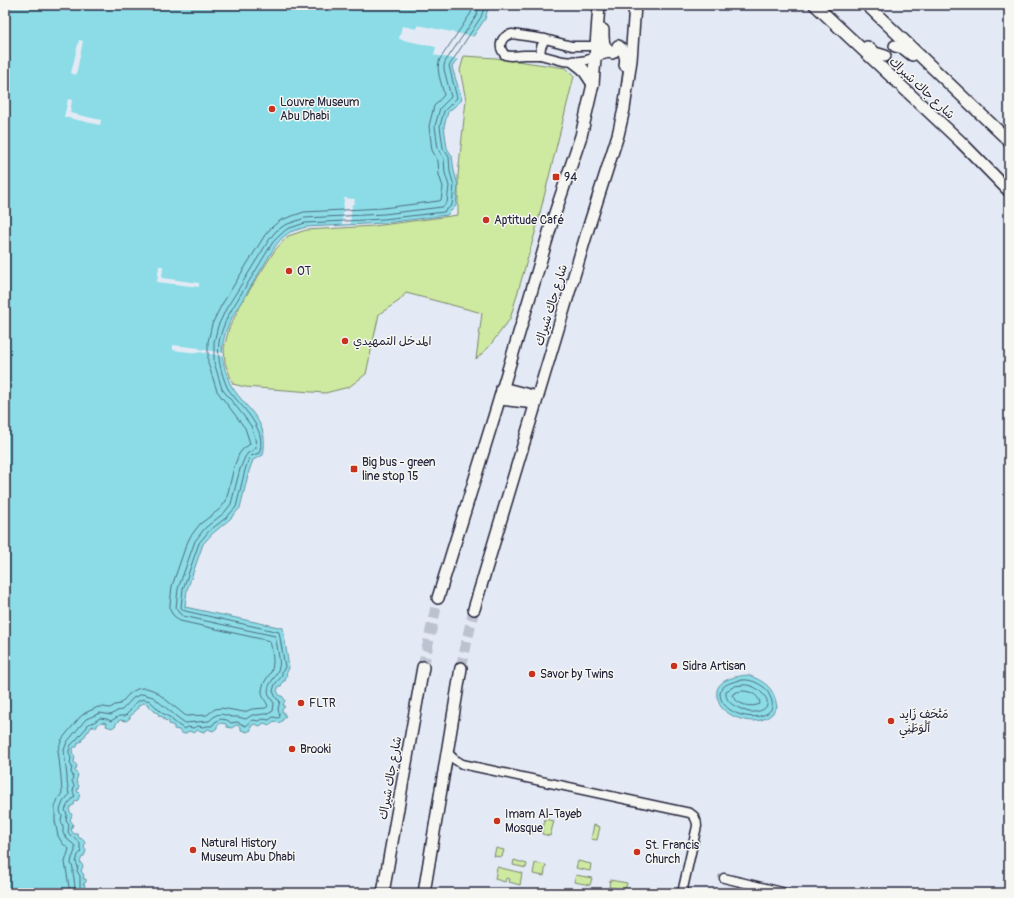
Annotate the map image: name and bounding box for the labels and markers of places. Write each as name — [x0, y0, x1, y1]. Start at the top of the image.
place label: Louvre Museum Abu Dhabi — [280, 95, 360, 124]
marker: Louvre Museum Abu Dhabi — [267, 104, 277, 114]
place label: 94 — [564, 170, 577, 185]
marker: 94 — [551, 172, 561, 182]
place label: Aptitude Café — [494, 213, 564, 228]
marker: Aptitude Café — [481, 215, 491, 225]
place label: OT — [297, 264, 312, 279]
marker: OT — [284, 266, 294, 276]
place label: المدخل التمهيدي — [353, 334, 431, 350]
marker: المدخل التمهيدي — [340, 336, 350, 346]
place label: Big bus - green line stop 15 — [362, 455, 436, 484]
marker: Big bus - green line stop 15 — [349, 464, 359, 474]
place label: Sidra Artisan — [682, 659, 746, 674]
marker: Sidra Artisan — [669, 661, 679, 671]
place label: Savor by Twins — [540, 667, 614, 682]
marker: Savor by Twins — [527, 669, 537, 679]
place label: FLTR — [309, 696, 336, 711]
marker: FLTR — [296, 698, 306, 708]
place label: مَتْحَف زَايِد ٱلْوَطَنِي — [899, 707, 949, 739]
marker: مَتْحَف زَايِد ٱلْوَطَنِي — [886, 716, 896, 726]
place label: Brooki — [300, 742, 331, 757]
marker: Brooki — [287, 744, 297, 754]
place label: Imam Al-Tayeb Mosque — [505, 807, 582, 836]
marker: Imam Al-Tayeb Mosque — [492, 816, 502, 826]
place label: Natural History Museum Abu Dhabi — [201, 836, 295, 865]
place label: St. Francis Church — [645, 838, 700, 867]
marker: Natural History Museum Abu Dhabi — [188, 845, 198, 855]
marker: St. Francis Church — [632, 847, 642, 857]

